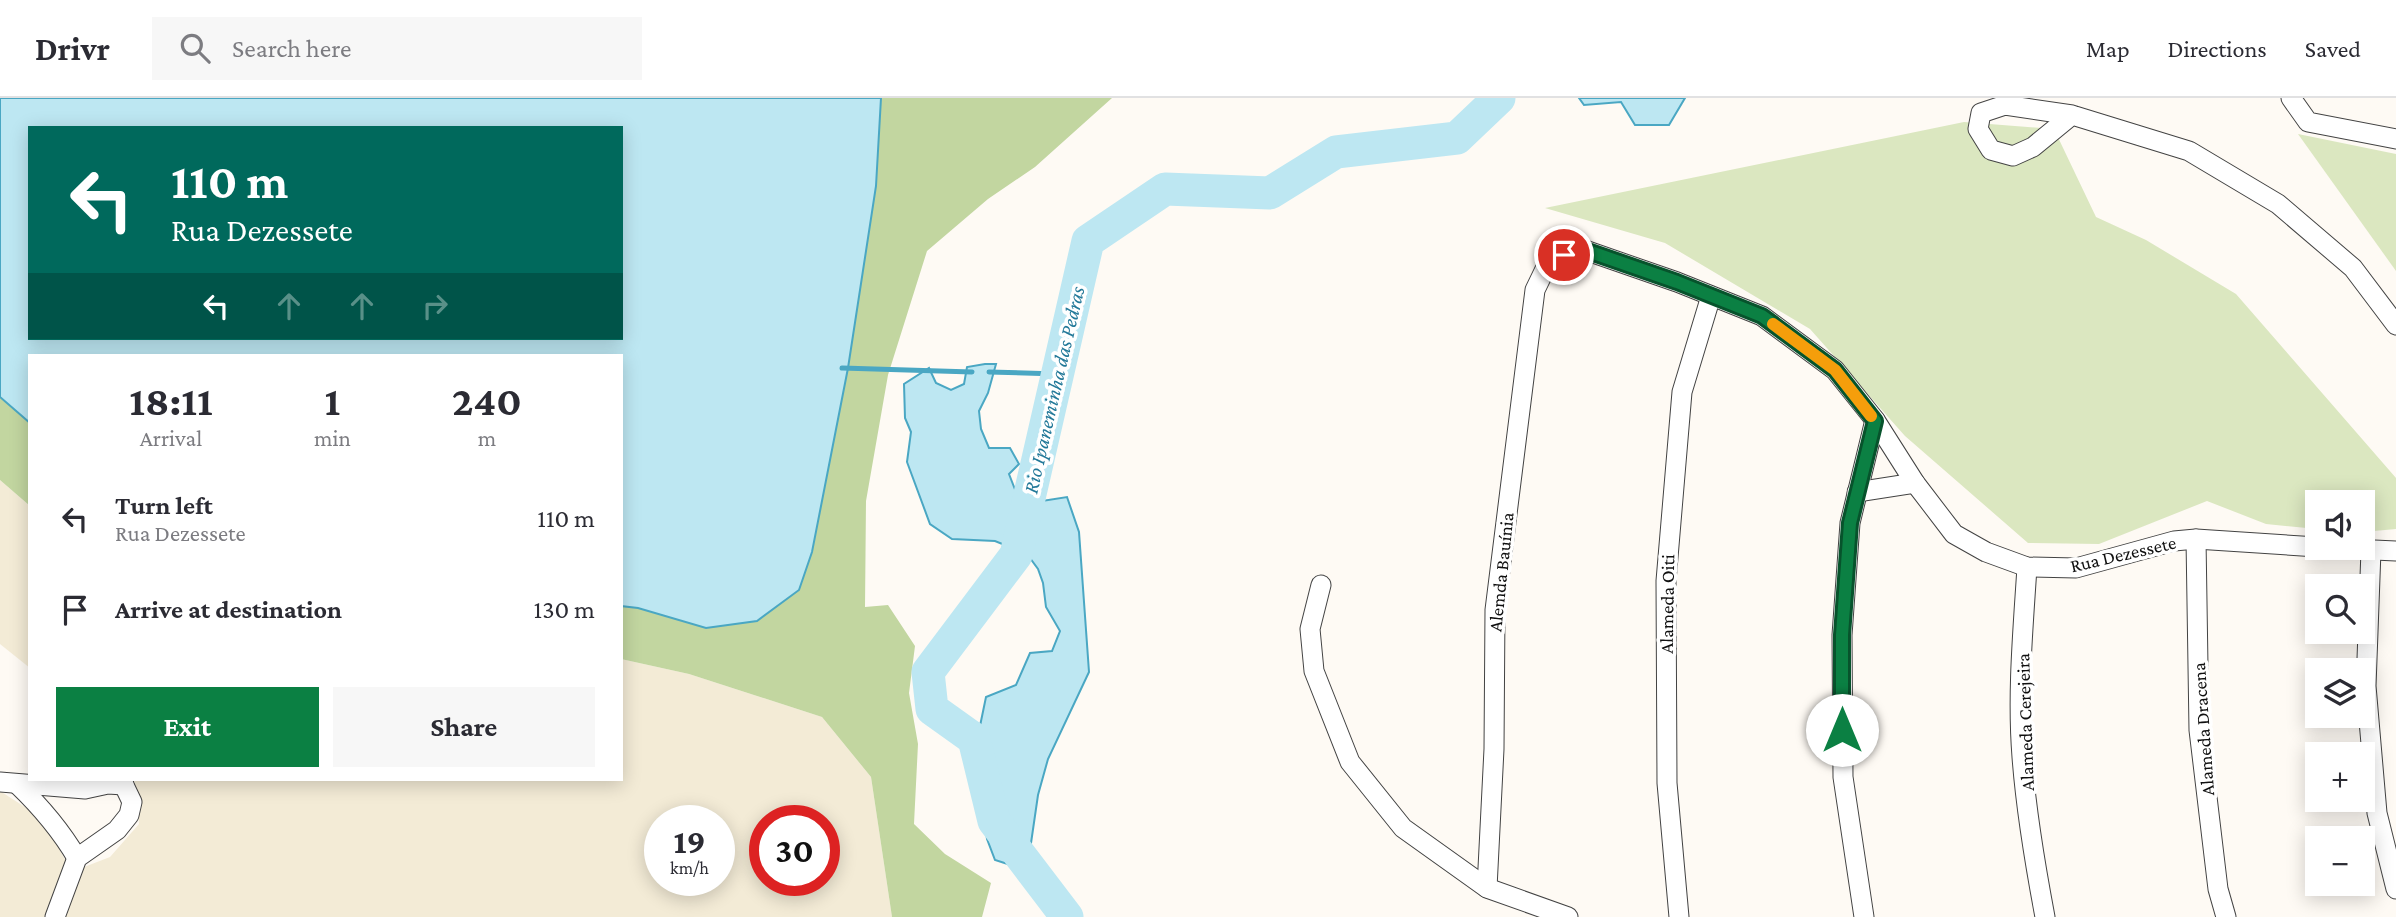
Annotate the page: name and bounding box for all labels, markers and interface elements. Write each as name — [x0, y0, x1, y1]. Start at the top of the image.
search box — [152, 17, 642, 80]
icon: search — [176, 29, 214, 67]
text: Drivr — [35, 30, 110, 67]
text: Search here — [232, 34, 351, 63]
text: Map — [2086, 35, 2130, 62]
text: Directions — [2168, 35, 2267, 62]
text: Saved — [2305, 35, 2361, 62]
icon: left — [56, 154, 147, 245]
text: 110 m — [171, 154, 288, 209]
text: Rua Dezessete — [171, 212, 353, 248]
pin — [1534, 225, 1594, 285]
icon: arrive — [1545, 236, 1583, 274]
water label: Rio Ipaneminha das Pedras — [1018, 284, 1090, 496]
icon: left — [197, 287, 235, 325]
icon: ahead — [270, 287, 308, 325]
icon: ahead — [343, 287, 381, 325]
icon: right — [416, 287, 454, 325]
text: 18:11 — [129, 377, 213, 424]
text: 1 — [324, 377, 340, 424]
text: 240 — [452, 377, 522, 424]
text: Arrival — [140, 425, 202, 451]
text: min — [314, 425, 351, 451]
text: m — [478, 425, 496, 451]
map controls — [2305, 490, 2375, 896]
button: sound — [2305, 490, 2375, 560]
text: Turn left — [115, 491, 213, 520]
icon: left — [56, 500, 94, 538]
text: 110 m — [537, 504, 595, 533]
street label: Alemda Bauínia — [1484, 511, 1518, 633]
text: Rua Dezessete — [115, 520, 246, 546]
street label: Rua Dezessete — [2068, 532, 2178, 576]
street label: Alameda Oiti — [1656, 554, 1678, 654]
button: search — [2305, 574, 2375, 644]
icon: arrive — [56, 591, 94, 629]
text: Arrive at destination — [115, 595, 342, 624]
text: 130 m — [534, 595, 595, 624]
street label: Alameda Cerejeira — [2012, 652, 2039, 791]
button: layers — [2305, 658, 2375, 728]
street label: Alameda Dracena — [2188, 661, 2218, 796]
button: Exit — [56, 687, 319, 767]
button: Share — [333, 687, 595, 767]
position arrow — [1805, 693, 1879, 767]
button: + — [2305, 742, 2375, 812]
speed limit sign: 30 — [749, 805, 840, 896]
text: 19 — [673, 822, 706, 861]
button: − — [2305, 826, 2375, 896]
text: km/h — [670, 858, 709, 878]

